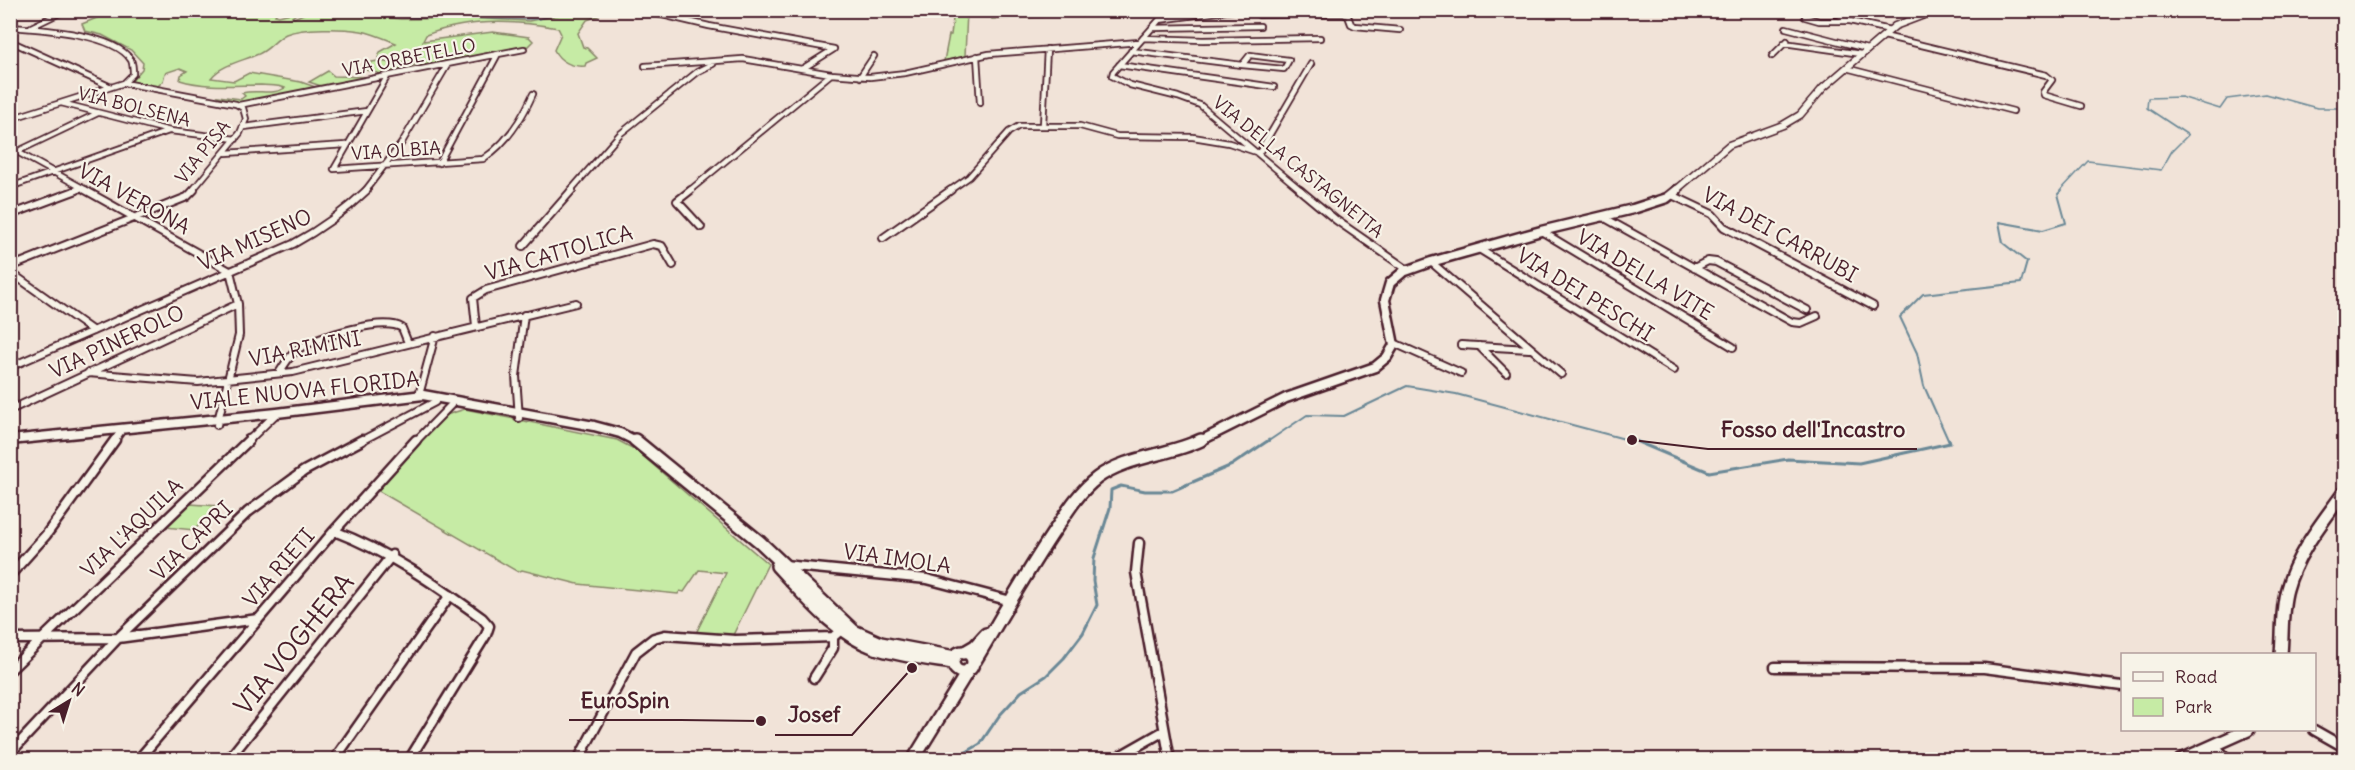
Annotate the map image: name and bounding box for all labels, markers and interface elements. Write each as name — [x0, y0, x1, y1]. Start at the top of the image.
street label: VIA ORBETELLO — [340, 33, 478, 82]
street label: VIA BOLSENA — [76, 81, 193, 132]
street label: VIA DELLA CASTAGNETTA — [1208, 91, 1388, 243]
street label: VIA PISA — [170, 115, 235, 188]
street label: VIA OLBIA — [350, 136, 442, 165]
street label: VIA VERONA — [74, 157, 195, 240]
street label: VIA DEI CARRUBI — [1698, 181, 1863, 288]
street label: VIA MISENO — [194, 202, 316, 277]
street label: VIA CATTOLICA — [482, 219, 636, 286]
street label: VIA DELLA VITE — [1572, 223, 1719, 326]
street label: VIA DEI PESCHI — [1512, 242, 1659, 347]
street label: VIA PINEROLO — [45, 299, 188, 385]
street label: VIA RIMINI — [247, 324, 363, 373]
street label: VIALE NUOVA FLORIDA — [189, 365, 421, 416]
callout: Fosso dell'Incastro — [1708, 409, 1917, 449]
text: Fosso dell'Incastro — [1721, 415, 1905, 443]
street label: VIA L'AQUILA — [75, 472, 188, 583]
street label: VIA CAPRI — [145, 495, 238, 586]
street label: VIA RIETI — [237, 523, 320, 613]
street label: VIA IMOLA — [842, 538, 952, 579]
street label: VIA VOGHERA — [226, 566, 361, 721]
legend — [2121, 653, 2316, 731]
text: Road — [2175, 665, 2218, 688]
north arrow — [39, 671, 99, 731]
text: N — [68, 678, 89, 700]
callout: EuroSpin — [569, 680, 681, 720]
text: EuroSpin — [581, 686, 670, 714]
callout: Josef — [775, 695, 852, 735]
text: Park — [2175, 695, 2212, 718]
text: Josef — [788, 700, 841, 728]

